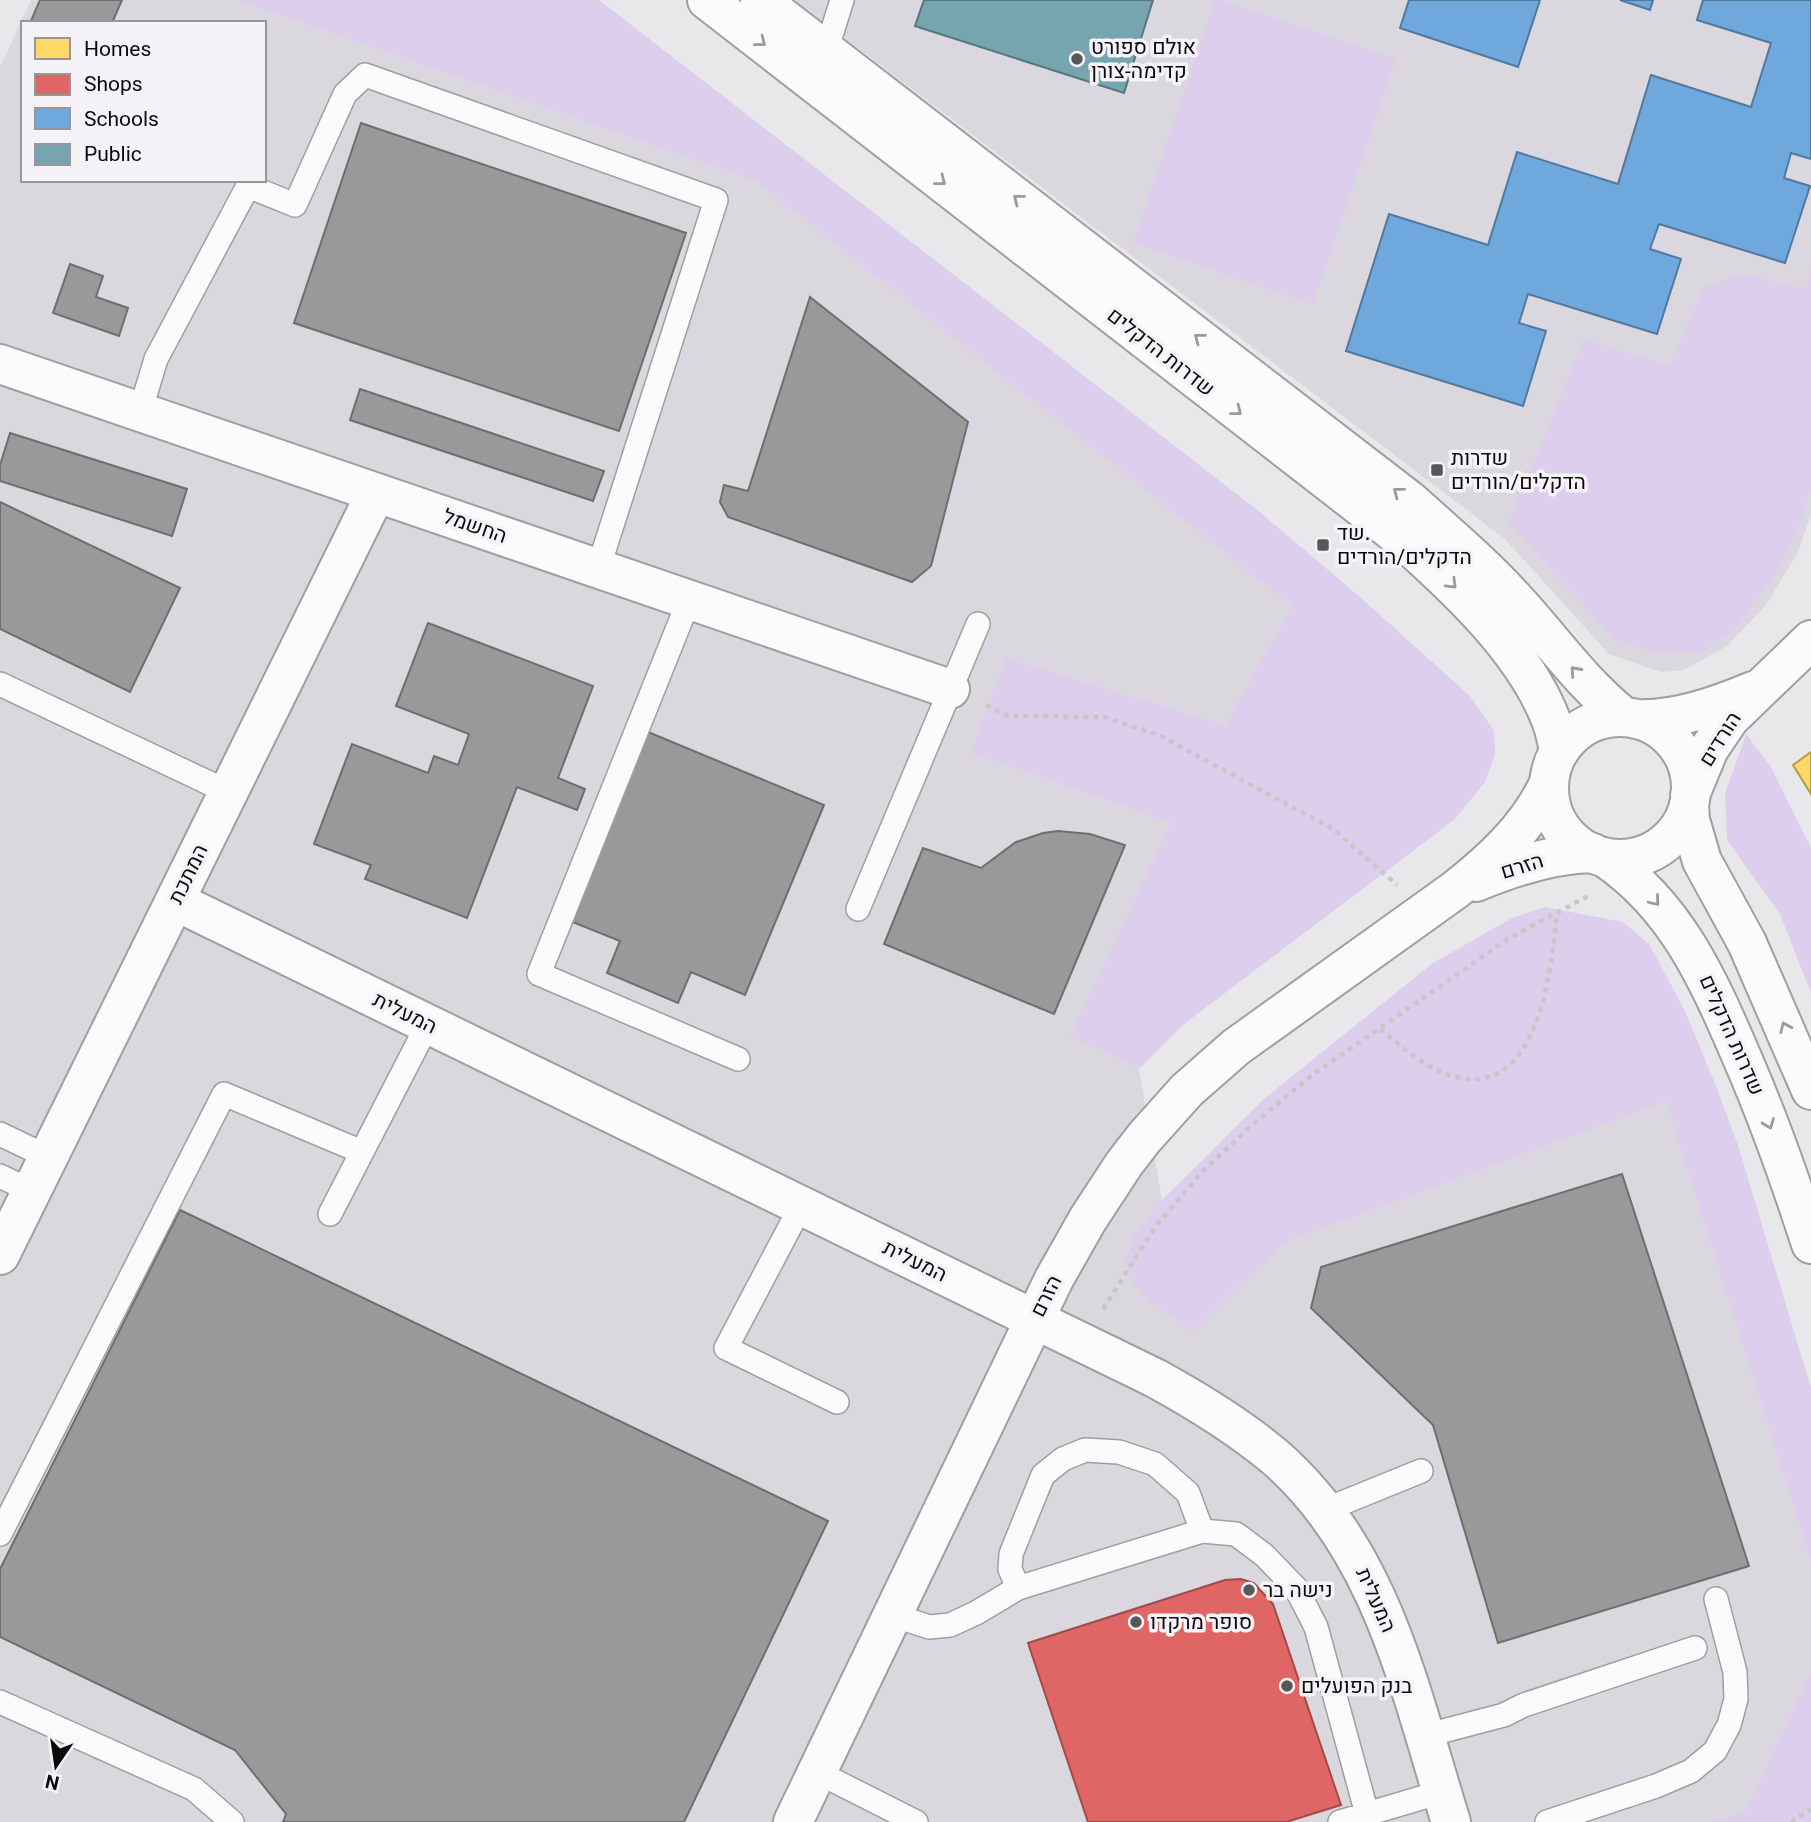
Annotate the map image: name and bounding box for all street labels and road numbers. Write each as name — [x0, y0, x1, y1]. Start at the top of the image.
street label: שדרות הדקלים — [1103, 303, 1219, 401]
street label: החשמל — [440, 504, 510, 548]
street label: הורדים — [1694, 707, 1746, 771]
street label: המתכת — [163, 840, 213, 908]
street label: הזרם — [1498, 848, 1546, 884]
street label: שדרות הדקלים — [1695, 971, 1769, 1099]
street label: המעלית — [369, 987, 441, 1039]
street label: המעלית — [879, 1235, 951, 1287]
street label: הזרם — [1025, 1271, 1067, 1321]
street label: המעלית — [1351, 1564, 1401, 1636]

